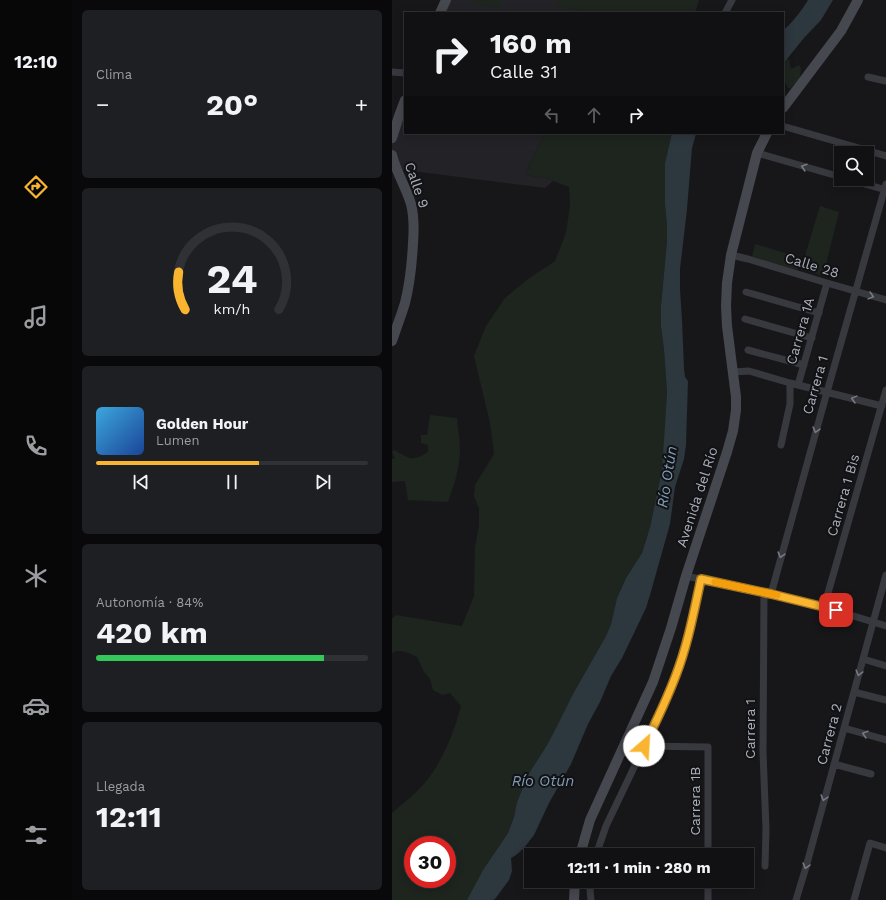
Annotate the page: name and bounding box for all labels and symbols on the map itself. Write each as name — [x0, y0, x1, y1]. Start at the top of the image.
street label: Calle 9 — [402, 160, 432, 210]
one-way arrow — [800, 163, 807, 172]
street label: Calle 28 — [783, 249, 841, 281]
one-way arrow — [867, 291, 874, 300]
street label: Carrera 1A — [783, 296, 817, 366]
street label: Carrera 1 — [799, 354, 831, 416]
one-way arrow — [851, 395, 858, 404]
one-way arrow — [812, 426, 821, 433]
water label: Río Otún — [653, 445, 681, 509]
street label: Avenida del Río — [673, 445, 721, 549]
street label: Carrera 1 Bis — [824, 452, 862, 538]
one-way arrow — [778, 552, 786, 558]
pin — [819, 593, 853, 627]
one-way arrow — [855, 669, 864, 676]
street label: Carrera 1 — [742, 699, 758, 759]
street label: Carrera 2 — [813, 702, 845, 766]
position arrow — [623, 725, 665, 767]
one-way arrow — [862, 730, 869, 739]
street label: Carrera 1B — [687, 766, 703, 836]
water label: Río Otún — [512, 772, 574, 790]
one-way arrow — [821, 795, 829, 801]
speed limit sign: 30 — [404, 836, 456, 888]
one-way arrow — [802, 862, 811, 869]

